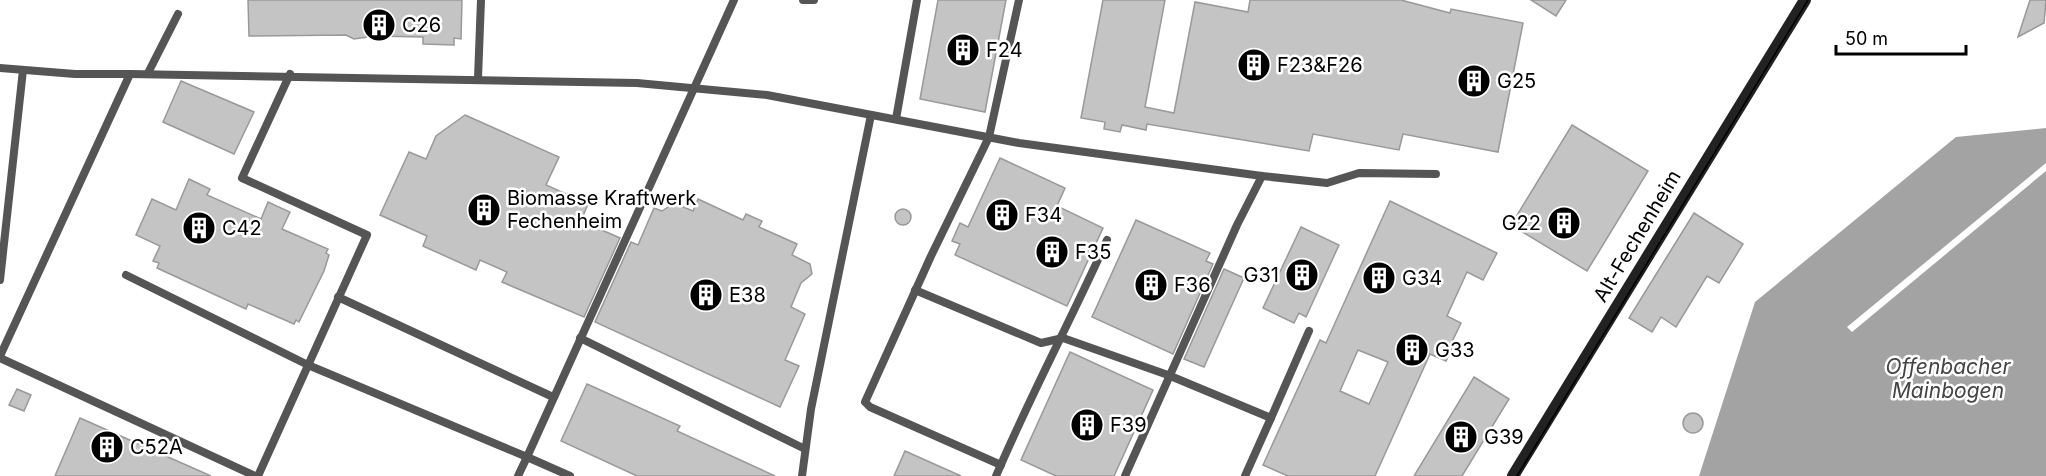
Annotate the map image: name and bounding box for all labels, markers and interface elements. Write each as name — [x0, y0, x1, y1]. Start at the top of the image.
building icon: C26 — [361, 7, 397, 43]
place label: C26 — [402, 13, 441, 37]
scale bar — [1836, 18, 1966, 56]
text: 50 m — [1845, 28, 1888, 49]
building icon: F24 — [945, 32, 981, 68]
place label: F24 — [986, 38, 1023, 62]
building icon: F23&F26 — [1236, 47, 1272, 83]
place label: F23&F26 — [1277, 53, 1363, 77]
building icon: G25 — [1456, 63, 1492, 99]
place label: G25 — [1497, 69, 1536, 93]
street label: Alt-Fechenheim — [1588, 166, 1686, 306]
place label: Biomasse Kraftwerk Fechenheim — [507, 186, 696, 233]
building icon: Biomasse Kraftwerk Fechenheim — [466, 192, 502, 228]
building icon: F34 — [984, 197, 1020, 233]
place label: F34 — [1025, 203, 1062, 227]
building icon: G22 — [1546, 205, 1582, 241]
building icon: C42 — [181, 210, 217, 246]
place label: G22 — [1502, 211, 1541, 235]
place label: C42 — [222, 216, 262, 240]
building icon: F35 — [1034, 234, 1070, 270]
place label: F35 — [1075, 240, 1111, 264]
building icon: G31 — [1284, 257, 1320, 293]
building icon: G34 — [1361, 260, 1397, 296]
place label: G31 — [1244, 263, 1279, 287]
place label: G34 — [1402, 266, 1442, 290]
building icon: F36 — [1133, 267, 1169, 303]
place label: F36 — [1174, 273, 1211, 297]
building icon: E38 — [688, 277, 724, 313]
place label: E38 — [729, 283, 766, 307]
building icon: G33 — [1394, 332, 1430, 368]
place label: G33 — [1435, 338, 1475, 362]
water label: Offenbacher Mainbogen — [1886, 354, 2012, 403]
building icon: F39 — [1069, 407, 1105, 443]
place label: F39 — [1110, 413, 1147, 437]
building icon: G39 — [1443, 419, 1479, 455]
place label: G39 — [1484, 425, 1524, 449]
building icon: C52A — [89, 429, 125, 465]
place label: C52A — [130, 435, 183, 459]

